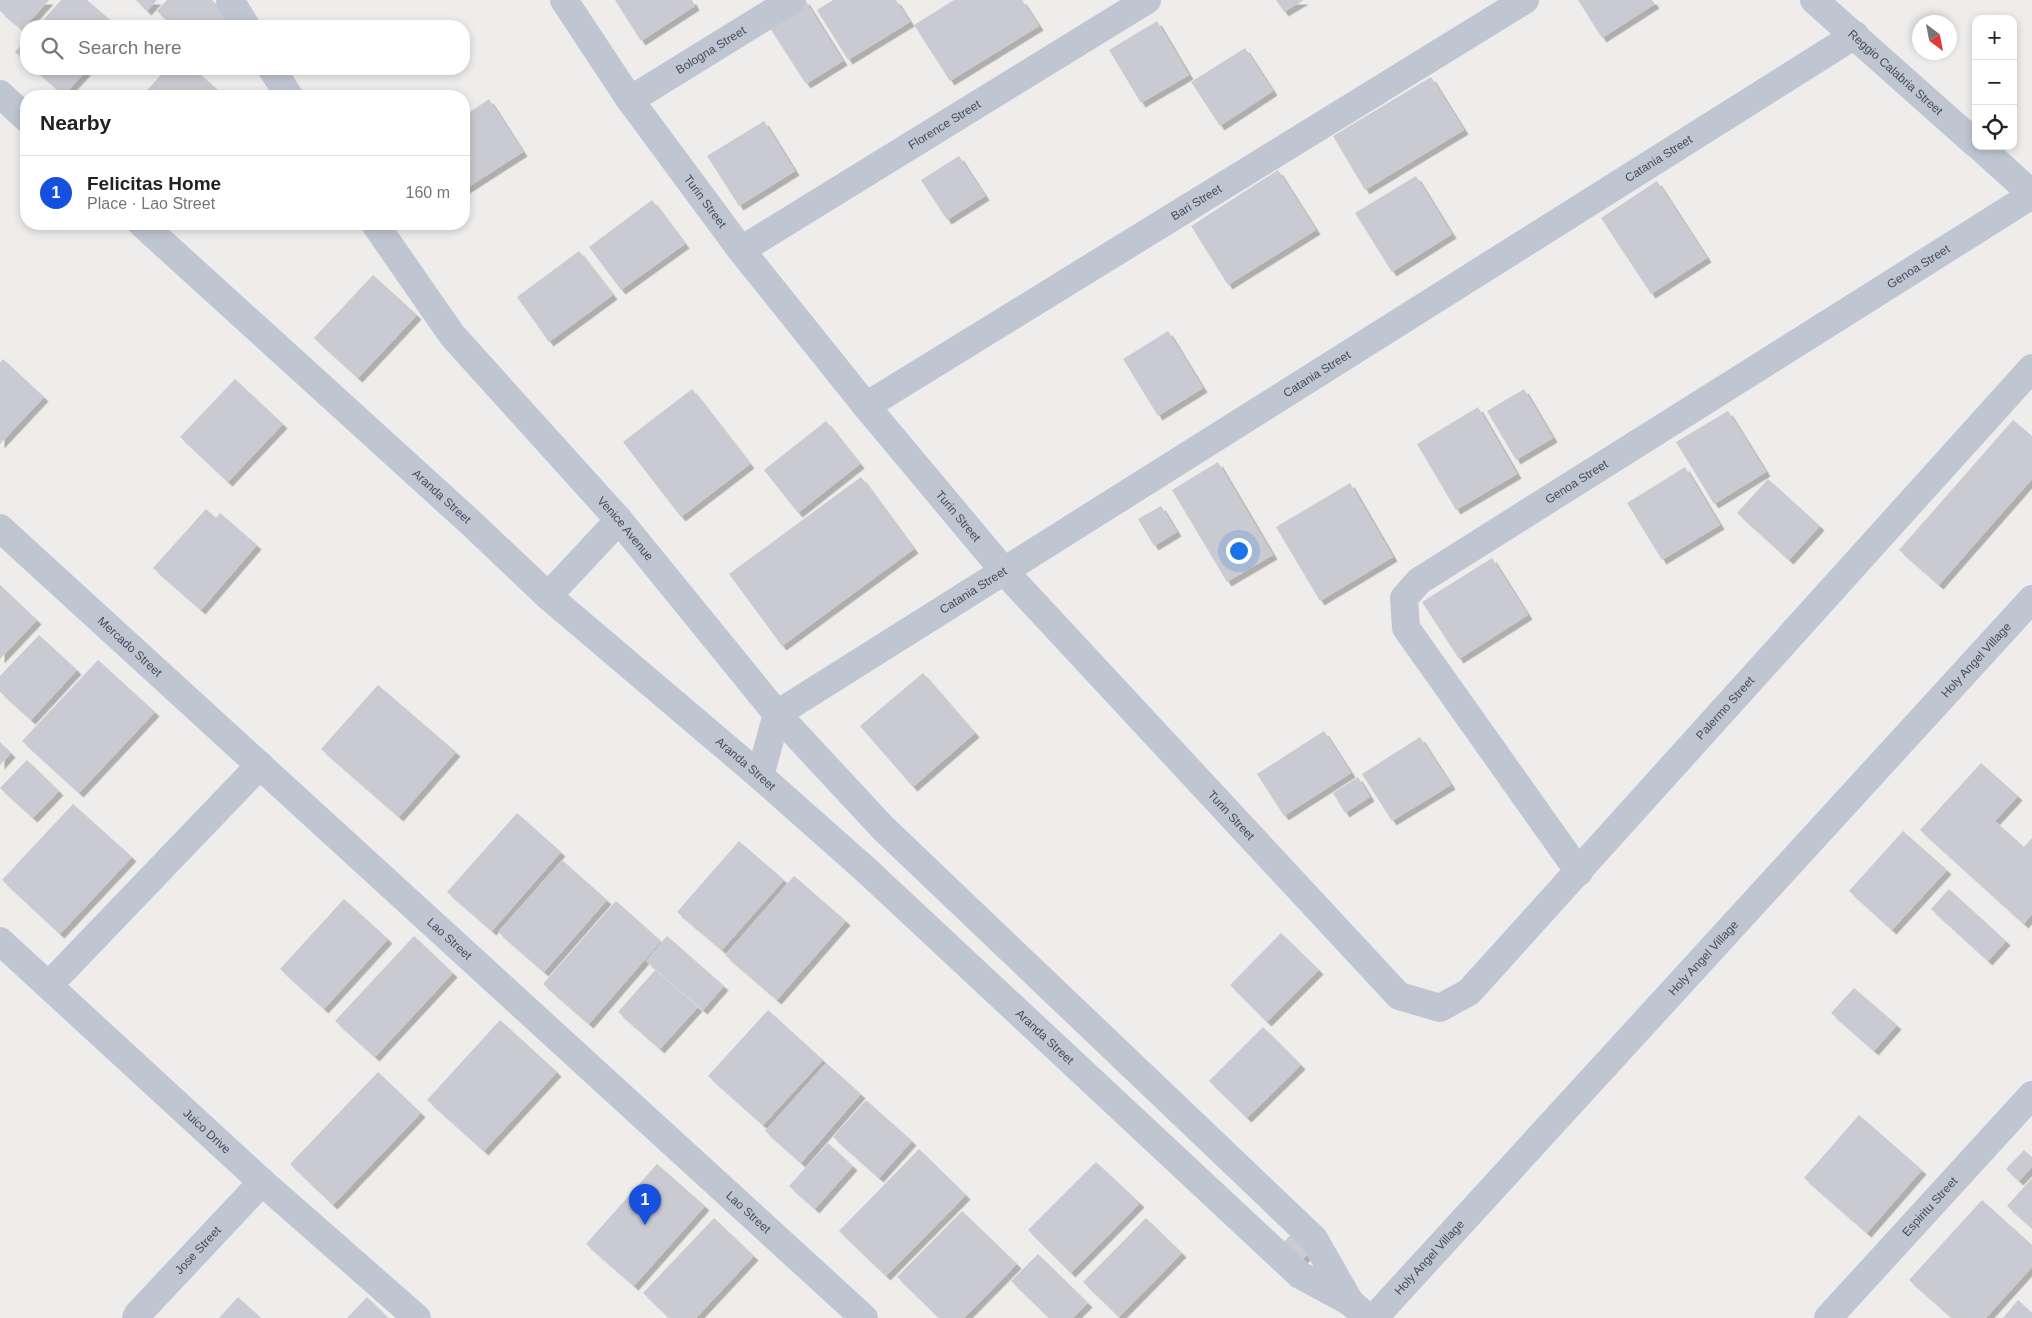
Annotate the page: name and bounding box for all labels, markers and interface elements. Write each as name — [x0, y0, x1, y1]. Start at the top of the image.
north arrow — [1912, 15, 1957, 60]
map controls — [1972, 15, 2017, 150]
button: + — [1972, 15, 2017, 60]
search box — [20, 20, 470, 75]
street label: Bologna Street — [673, 23, 749, 77]
street label: Reggio Calabria Street — [1845, 27, 1946, 118]
icon: search — [38, 34, 66, 62]
text: Search here — [78, 37, 182, 58]
button: − — [1972, 60, 2017, 105]
street label: Florence Street — [906, 97, 984, 152]
button: locate — [1972, 105, 2017, 150]
text: Nearby — [40, 111, 111, 134]
street label: Catania Street — [1622, 132, 1695, 185]
street label: Turin Street — [681, 172, 730, 231]
text: Felicitas Home — [87, 173, 221, 194]
street label: Bari Street — [1168, 181, 1225, 223]
text: 1 — [52, 184, 60, 201]
text: 160 m — [406, 184, 450, 201]
text: Place · Lao Street — [87, 195, 215, 212]
street label: Genoa Street — [1884, 241, 1953, 292]
street label: Catania Street — [1281, 347, 1354, 400]
street label: Genoa Street — [1543, 456, 1611, 507]
street label: Aranda Street — [410, 466, 474, 527]
street label: Turin Street — [933, 488, 984, 545]
street label: Venice Avenue — [594, 494, 656, 564]
your location — [1226, 538, 1252, 564]
street label: Catania Street — [937, 564, 1010, 617]
street label: Mercado Street — [95, 614, 165, 680]
street label: Holy Angel Village — [1938, 619, 2014, 700]
street label: Palermo Street — [1693, 673, 1758, 742]
street label: Aranda Street — [713, 735, 779, 794]
street label: Turin Street — [1205, 788, 1258, 843]
street label: Lao Street — [424, 915, 475, 963]
street label: Holy Angel Village — [1666, 917, 1741, 998]
street label: Aranda Street — [1013, 1006, 1077, 1068]
street label: Juico Drive — [180, 1106, 234, 1157]
street label: Espiritu Street — [1899, 1174, 1961, 1239]
pin: 1 — [629, 1184, 661, 1225]
street label: Lao Street — [723, 1188, 774, 1237]
street label: Holy Angel Village — [1392, 1217, 1467, 1298]
street label: Jose Street — [172, 1223, 224, 1277]

